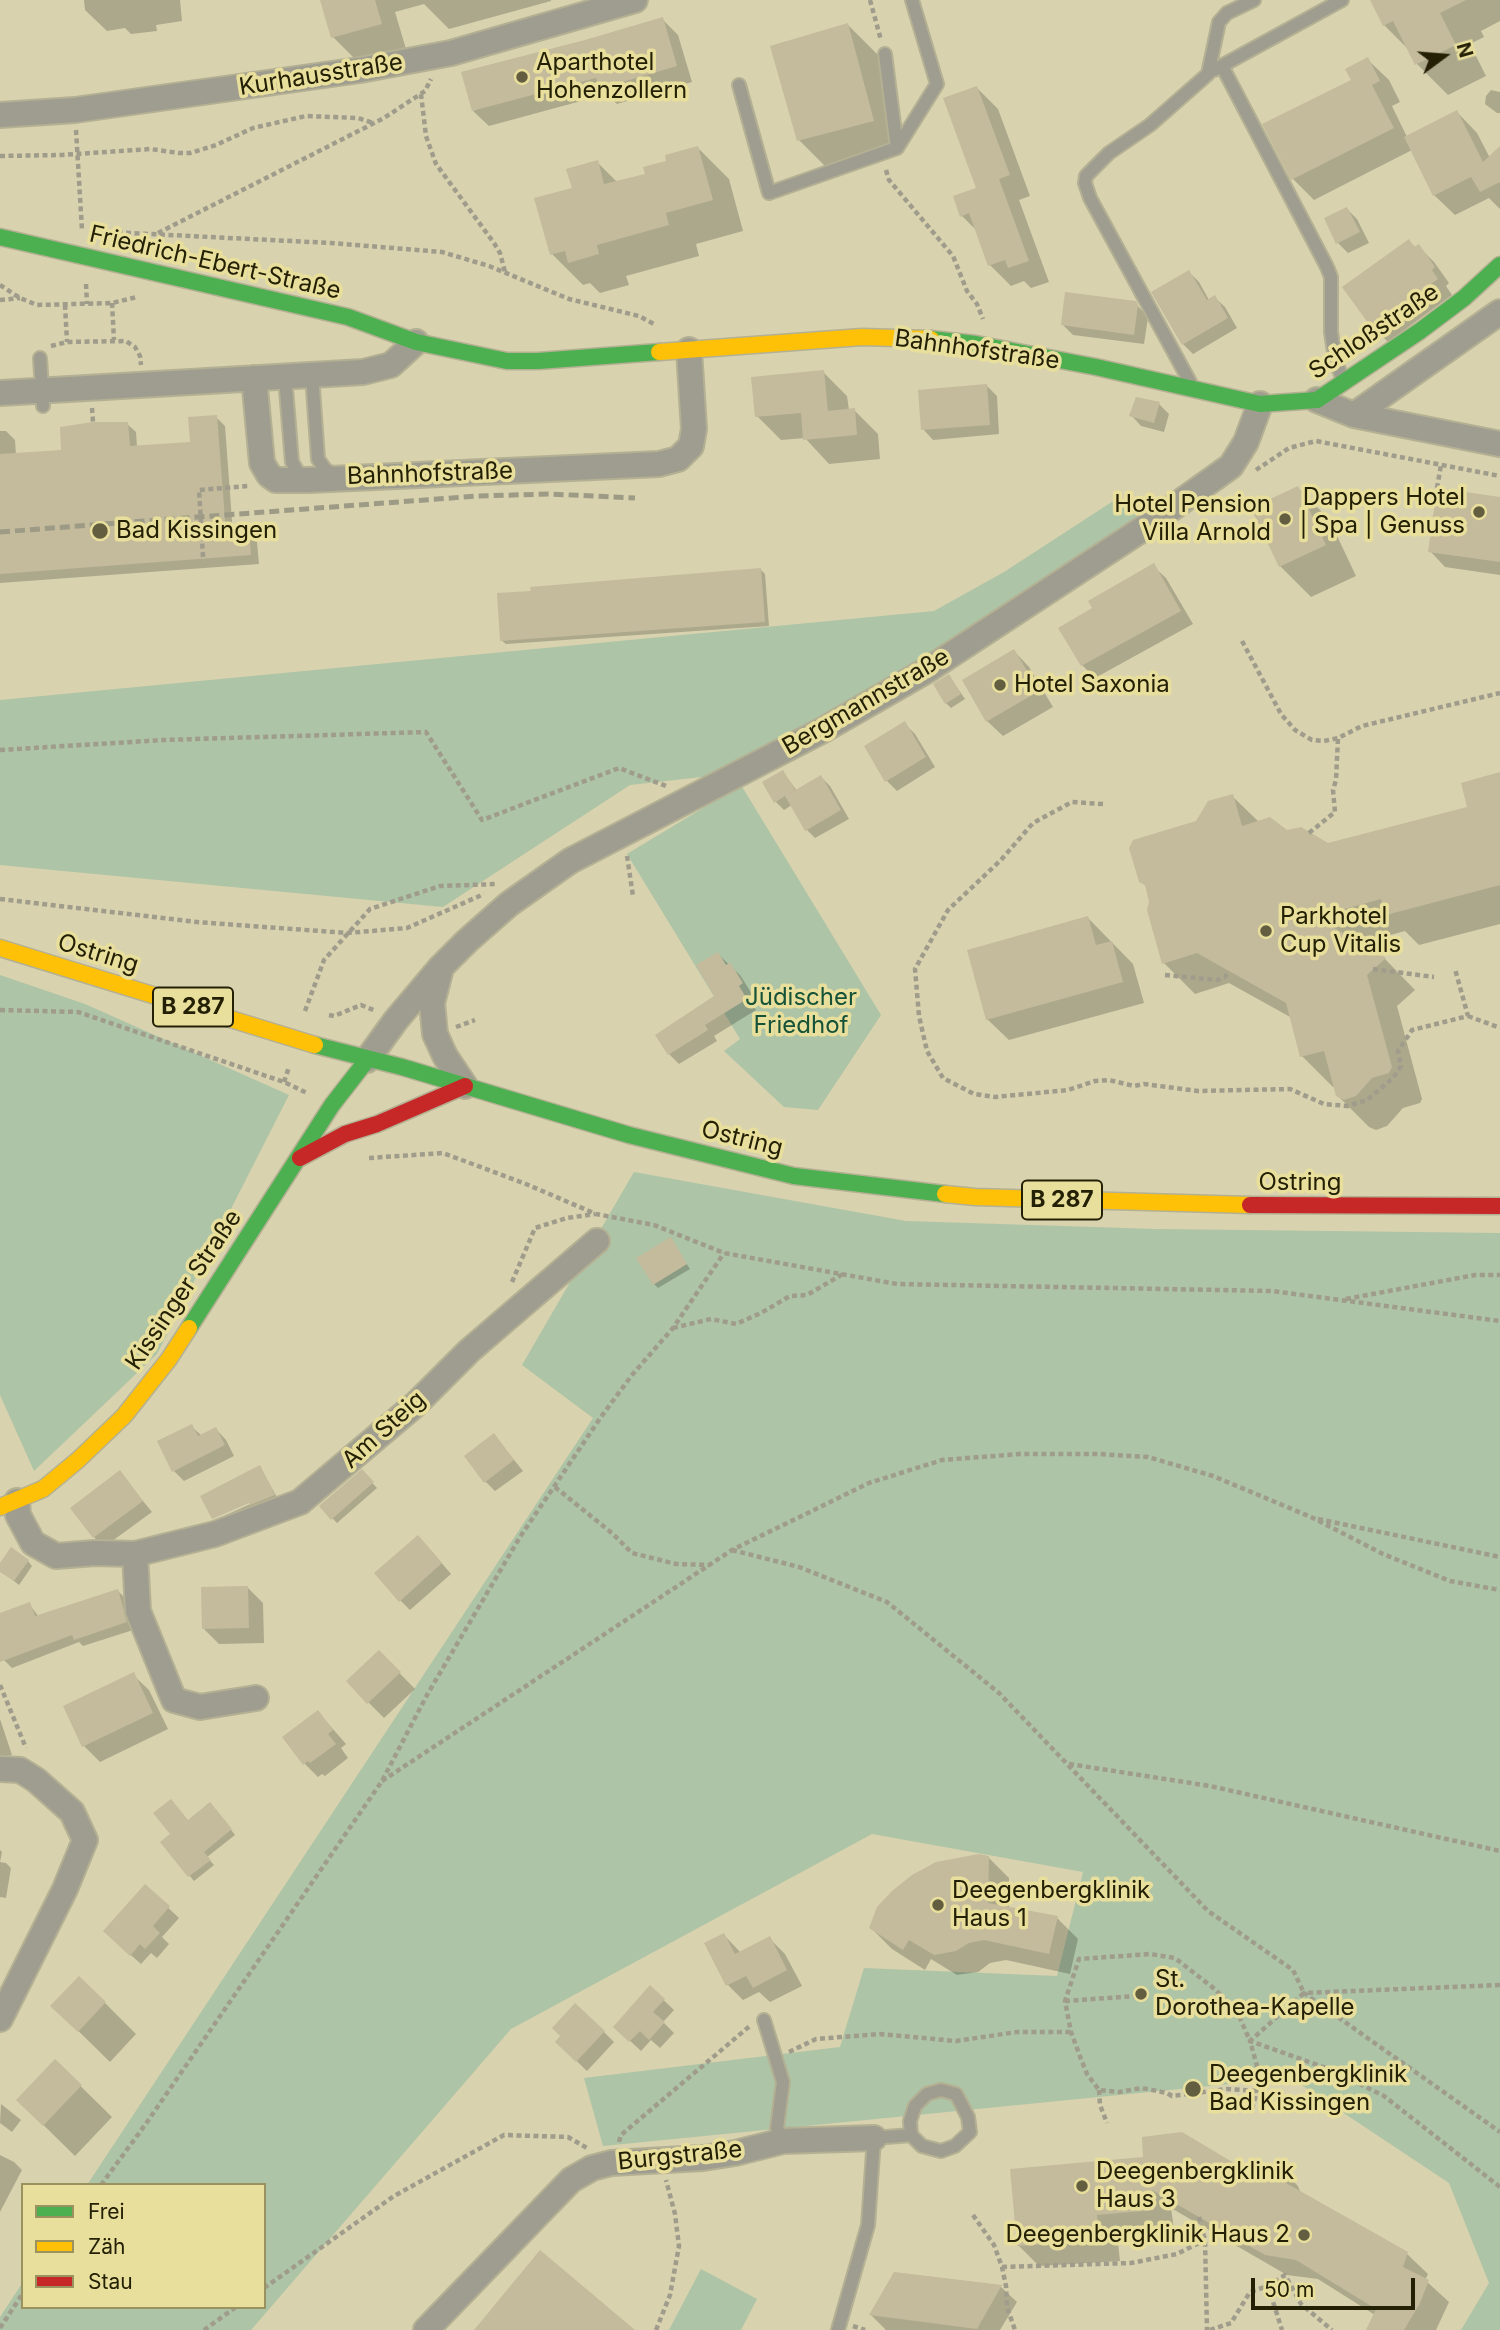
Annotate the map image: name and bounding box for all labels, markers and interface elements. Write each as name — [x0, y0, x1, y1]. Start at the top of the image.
north arrow — [1409, 21, 1479, 91]
text: N — [1452, 40, 1478, 60]
street label: Kurhausstraße — [237, 48, 405, 102]
place label: Aparthotel Hohenzollern — [536, 49, 687, 105]
marker: Aparthotel Hohenzollern — [514, 69, 530, 85]
street label: Friedrich-Ebert-Straße — [87, 220, 343, 306]
street label: Schloßstraße — [1304, 278, 1444, 386]
street label: Bahnhofstraße — [893, 324, 1061, 376]
street label: Bahnhofstraße — [346, 457, 514, 491]
place label: Dappers Hotel | Spa | Genuss — [1299, 484, 1465, 540]
place label: Hotel Pension Villa Arnold — [1114, 491, 1271, 547]
marker: Dappers Hotel | Spa | Genuss — [1471, 504, 1487, 520]
marker: Hotel Pension Villa Arnold — [1277, 511, 1293, 527]
place label: Bad Kissingen — [116, 517, 277, 545]
marker: Bad Kissingen — [90, 521, 110, 541]
street label: Bergmannstraße — [778, 643, 954, 761]
place label: Hotel Saxonia — [1014, 671, 1170, 699]
marker: Hotel Saxonia — [992, 677, 1008, 693]
place label: Parkhotel Cup Vitalis — [1280, 903, 1401, 959]
marker: Parkhotel Cup Vitalis — [1258, 923, 1274, 939]
street label: Ostring — [54, 928, 142, 980]
park label: Jüdischer Friedhof — [745, 984, 857, 1040]
road number: B 287 — [153, 988, 233, 1026]
street label: Ostring — [698, 1115, 786, 1163]
street label: Ostring — [1259, 1169, 1341, 1197]
road number: B 287 — [1022, 1180, 1102, 1219]
street label: Kissinger Straße — [120, 1205, 248, 1375]
street label: Am Steig — [337, 1385, 431, 1475]
place label: Deegenbergklinik Haus 1 — [952, 1877, 1150, 1933]
marker: Deegenbergklinik Haus 1 — [930, 1897, 946, 1913]
place label: St. Dorothea-Kapelle — [1155, 1966, 1354, 2022]
marker: St. Dorothea-Kapelle — [1133, 1986, 1149, 2002]
place label: Deegenbergklinik Bad Kissingen — [1209, 2061, 1407, 2117]
marker: Deegenbergklinik Bad Kissingen — [1183, 2079, 1203, 2099]
street label: Burgstraße — [616, 2135, 744, 2177]
place label: Deegenbergklinik Haus 3 — [1096, 2158, 1294, 2214]
marker: Deegenbergklinik Haus 3 — [1074, 2178, 1090, 2194]
legend — [21, 2183, 266, 2309]
text: Frei — [88, 2199, 125, 2224]
place label: Deegenbergklinik Haus 2 — [1005, 2221, 1290, 2249]
marker: Deegenbergklinik Haus 2 — [1296, 2227, 1312, 2243]
text: Zäh — [88, 2234, 125, 2259]
scale bar — [1255, 2264, 1420, 2308]
text: Stau — [88, 2269, 133, 2294]
text: 50 m — [1264, 2277, 1314, 2302]

